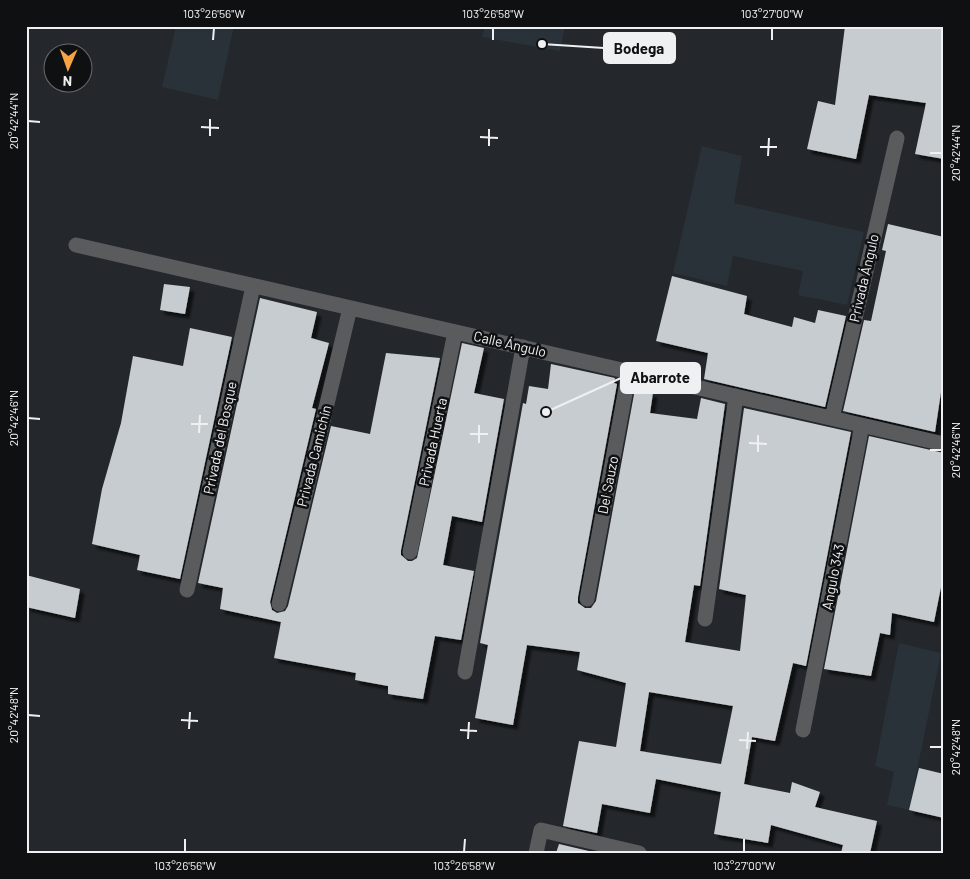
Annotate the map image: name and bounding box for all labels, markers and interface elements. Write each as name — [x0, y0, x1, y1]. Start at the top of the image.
text: 103°26'56"W — [183, 6, 245, 20]
text: 103°26'58"W — [462, 6, 524, 20]
text: 103°27'00"W — [741, 6, 804, 20]
callout: Bodega — [604, 33, 675, 63]
text: Bodega — [614, 39, 664, 57]
north arrow — [42, 42, 92, 92]
text: N — [63, 73, 72, 90]
text: 20°42'44"N — [6, 93, 20, 149]
text: 20°42'44"N — [948, 125, 962, 181]
street label: Privada Ángulo — [845, 232, 882, 324]
street label: Calle Ángulo — [472, 327, 548, 360]
callout: Abarrote — [621, 363, 700, 393]
text: Abarrote — [630, 368, 690, 386]
street label: Privada del Bosque — [199, 380, 240, 496]
text: 20°42'46"N — [6, 390, 20, 446]
street label: Privada Huerta — [415, 396, 450, 488]
street label: Privada Camichín — [293, 403, 334, 509]
text: 20°42'46"N — [948, 422, 962, 478]
street label: Del Sauzo — [594, 454, 621, 515]
street label: Angulo 343 — [818, 542, 847, 611]
text: 20°42'48"N — [6, 687, 20, 743]
text: 20°42'48"N — [948, 719, 962, 775]
text: 103°26'56"W — [154, 858, 216, 872]
text: 103°26'58"W — [433, 858, 495, 872]
text: 103°27'00"W — [713, 858, 776, 872]

